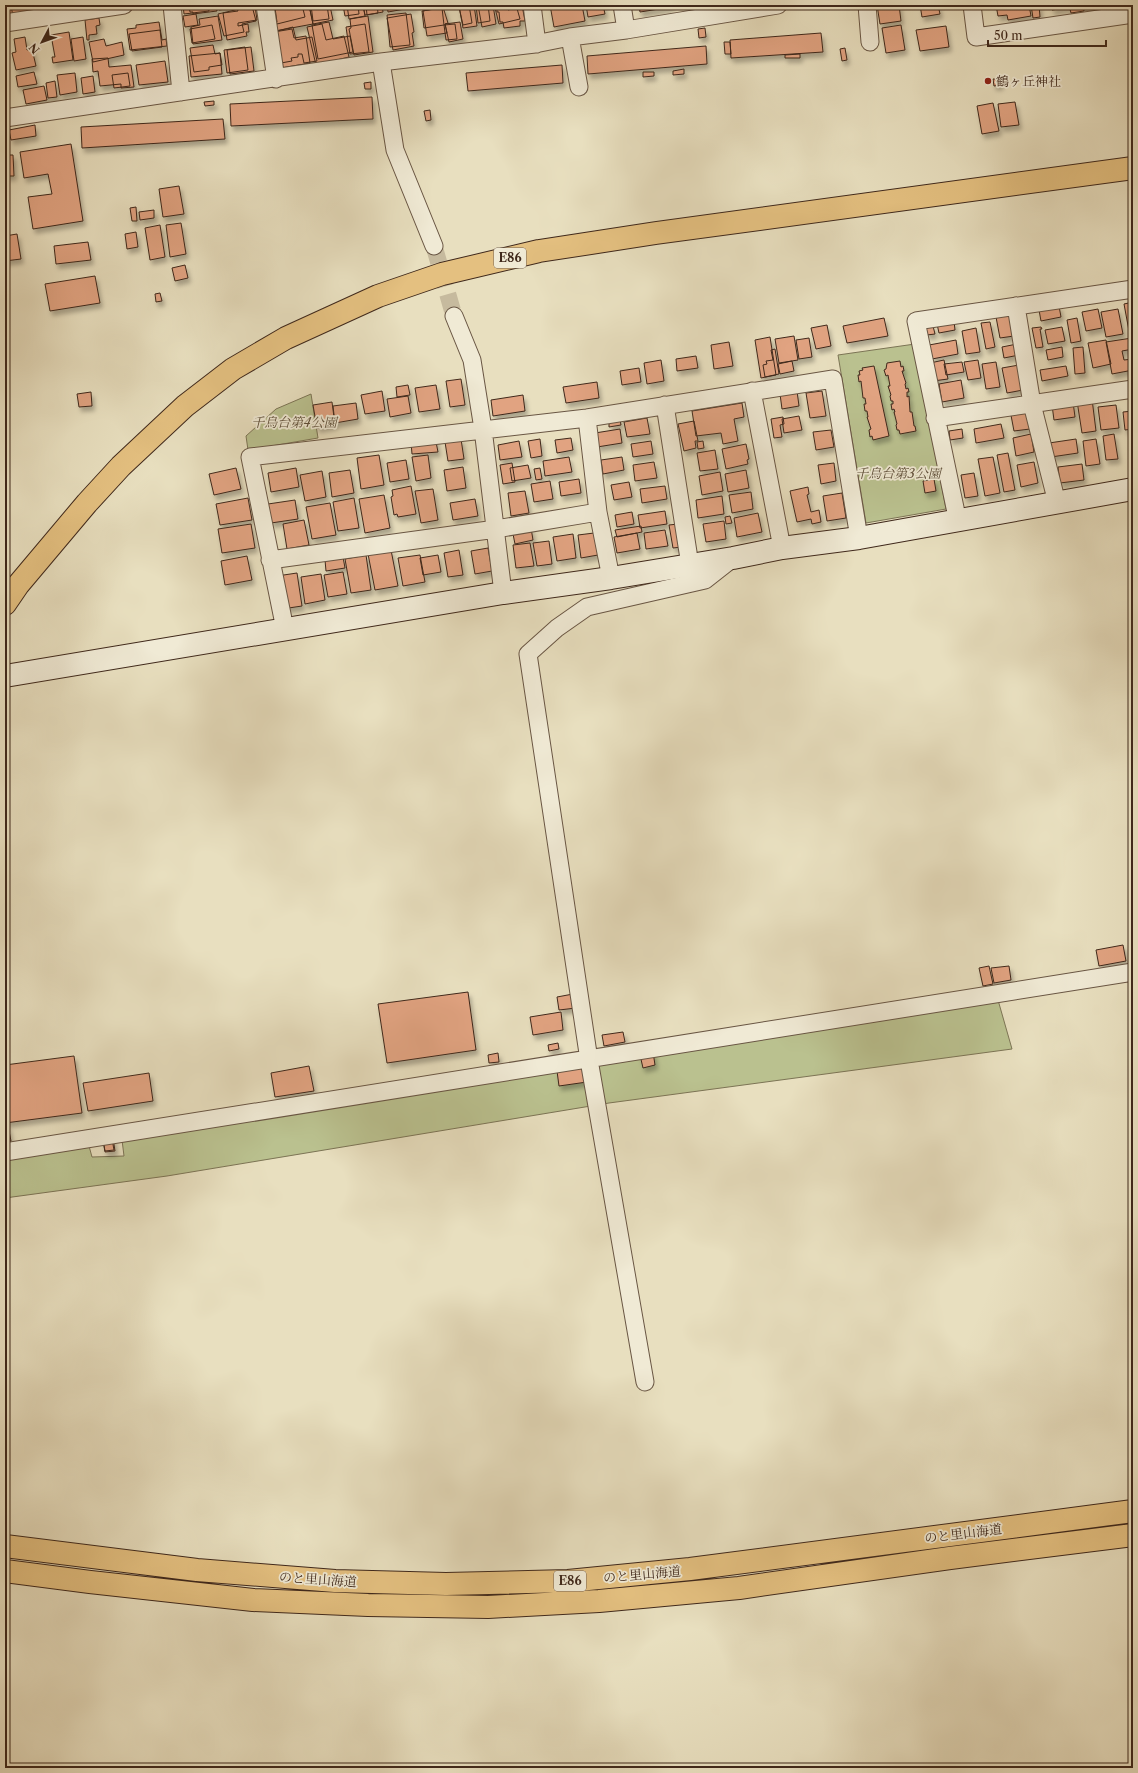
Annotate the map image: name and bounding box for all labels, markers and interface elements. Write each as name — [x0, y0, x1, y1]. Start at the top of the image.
north arrow — [22, 22, 62, 62]
scale bar — [988, 22, 1106, 48]
text: 50 m — [994, 28, 1023, 43]
text: N — [26, 40, 43, 57]
place label: 鶴ヶ丘神社 — [996, 73, 1061, 89]
marker: 鶴ヶ丘神社 — [983, 76, 993, 86]
road number: E86 — [494, 248, 526, 268]
park label: 千鳥台第4公園 — [251, 414, 339, 430]
park label: 千鳥台第3公園 — [855, 465, 943, 481]
street label: のと里山海道 — [923, 1520, 1003, 1546]
street label: のと里山海道 — [602, 1563, 682, 1585]
street label: のと里山海道 — [279, 1568, 357, 1590]
road number: E86 — [554, 1571, 586, 1591]

